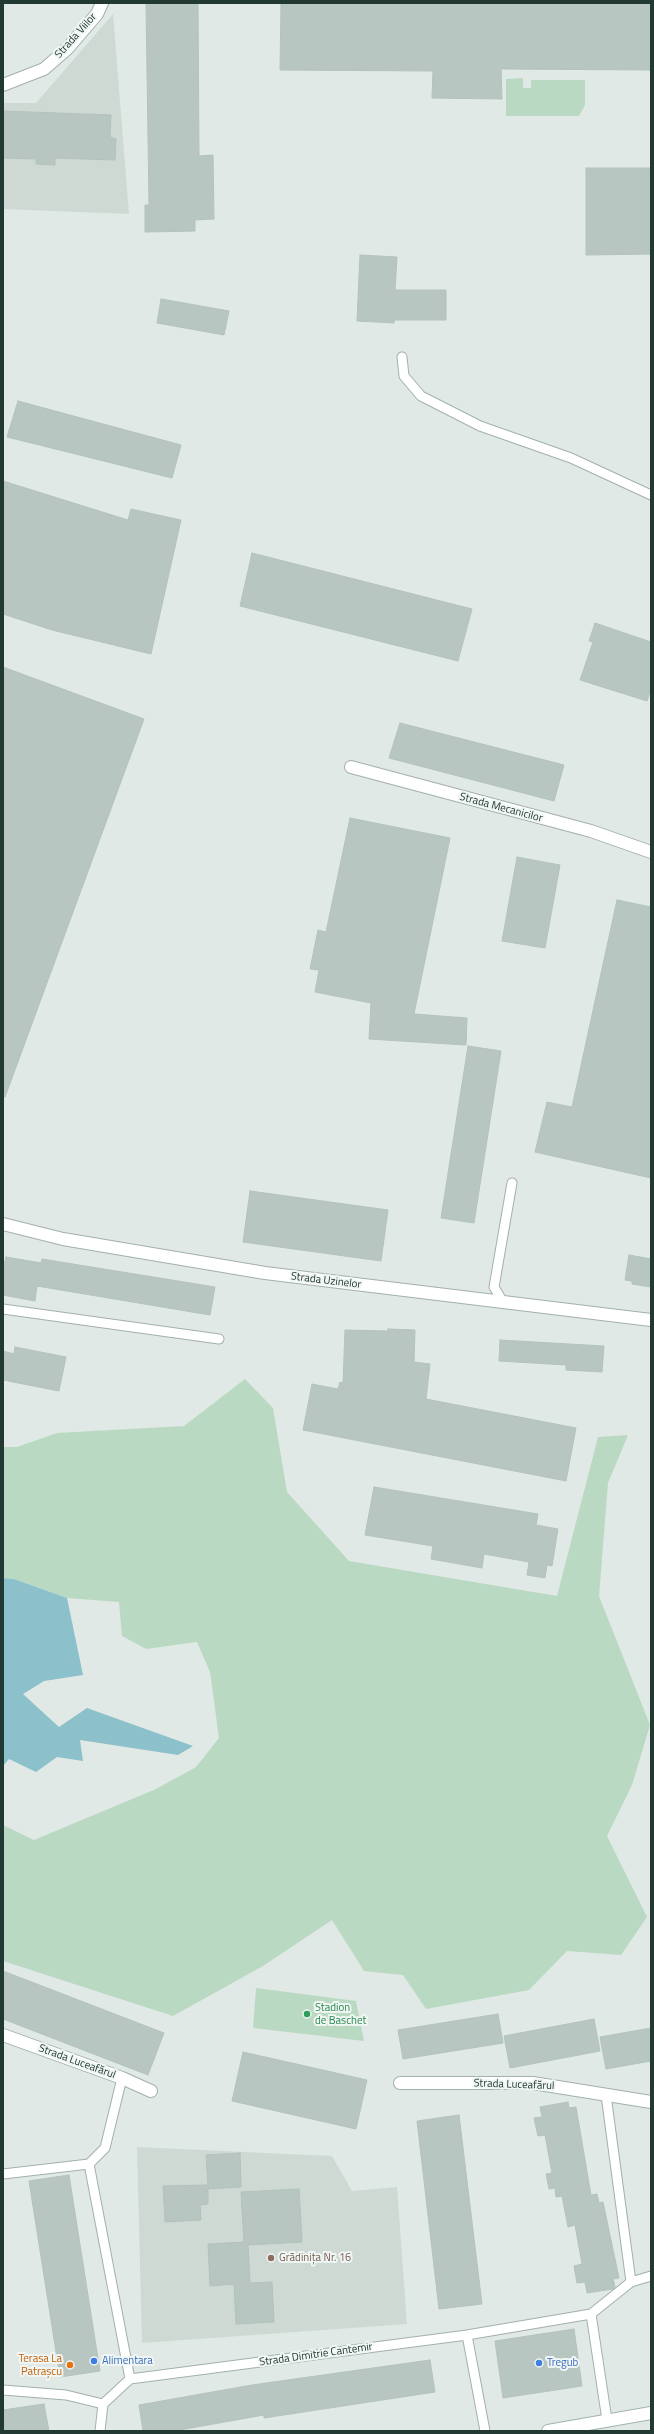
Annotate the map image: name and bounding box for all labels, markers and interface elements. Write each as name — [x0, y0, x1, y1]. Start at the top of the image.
street label: Strada Viilor — [52, 11, 100, 61]
street label: Strada Mecanicilor — [458, 791, 544, 825]
street label: Strada Uzinelor — [290, 1270, 362, 1292]
place label: Stadion de Baschet — [315, 2001, 366, 2027]
marker: Stadion de Baschet — [302, 2009, 312, 2019]
street label: Strada Luceafărul — [37, 2042, 117, 2082]
street label: Strada Luceafărul — [473, 2077, 555, 2093]
place label: Grădinița Nr. 16 — [279, 2251, 351, 2265]
marker: Grădinița Nr. 16 — [266, 2253, 276, 2263]
street label: Strada Dimitrie Cantemir — [259, 2341, 373, 2369]
place label: Terasa La Patrașcu — [19, 2352, 62, 2378]
place label: Alimentara — [102, 2354, 153, 2368]
marker: Alimentara — [89, 2356, 99, 2366]
place label: Tregub — [547, 2356, 578, 2370]
marker: Tregub — [534, 2358, 544, 2368]
marker: Terasa La Patrașcu — [65, 2360, 75, 2370]

